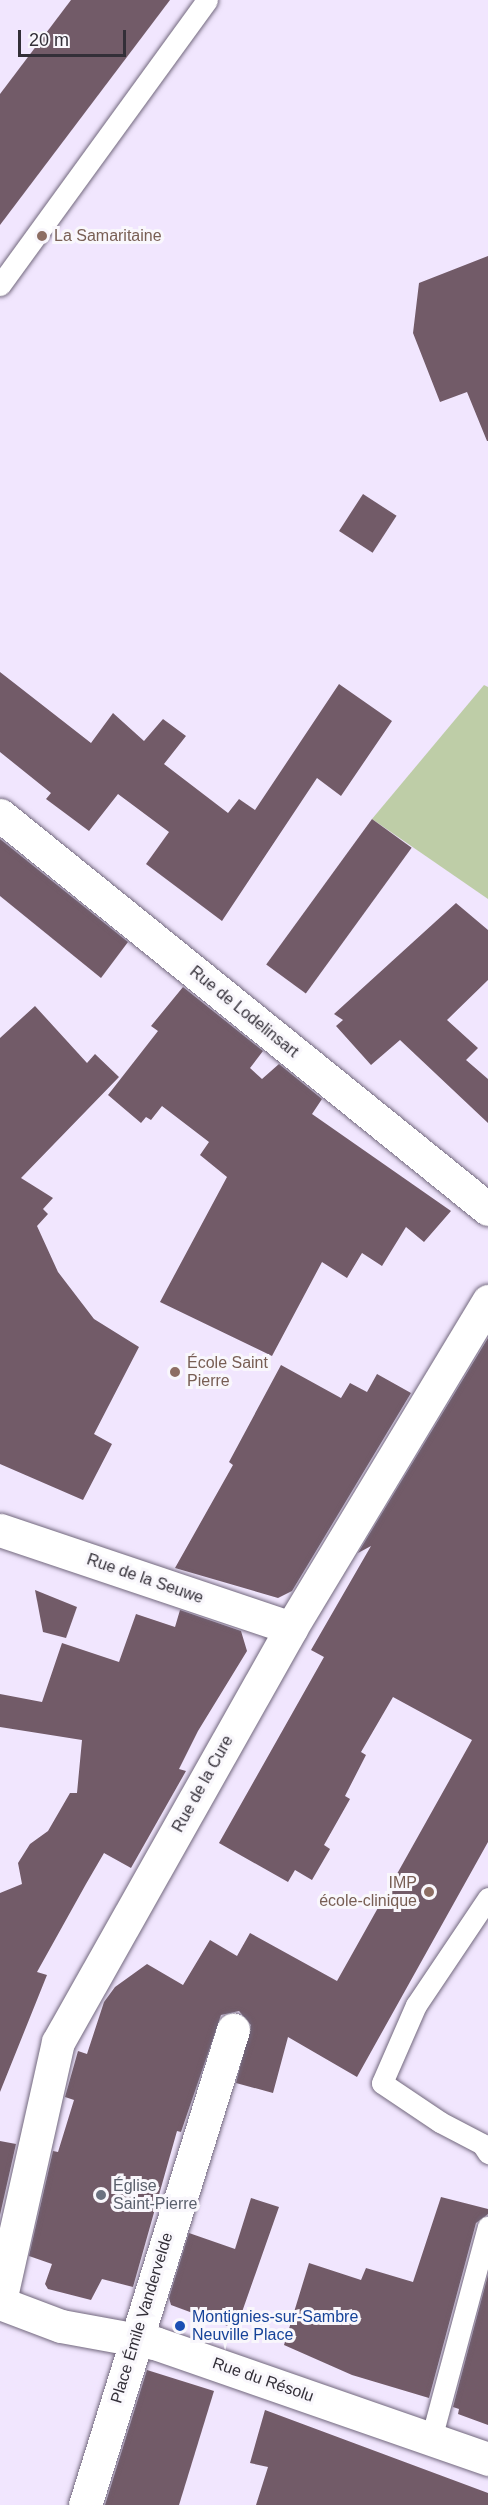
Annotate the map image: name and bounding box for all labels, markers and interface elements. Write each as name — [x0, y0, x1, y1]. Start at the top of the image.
scale bar — [21, 18, 129, 56]
text: 20 m — [29, 30, 69, 50]
place label: La Samaritaine — [54, 226, 162, 246]
marker: La Samaritaine — [35, 229, 49, 243]
street label: Rue de Lodelinsart — [186, 962, 302, 1062]
place label: École Saint Pierre — [187, 1353, 268, 1391]
marker: École Saint Pierre — [168, 1365, 182, 1379]
street label: Rue de la Seuwe — [84, 1550, 206, 1608]
street label: Rue de la Cure — [169, 1732, 237, 1836]
place label: IMP école-clinique — [319, 1873, 417, 1911]
marker: IMP école-clinique — [422, 1885, 436, 1899]
place label: Église Saint-Pierre — [113, 2176, 197, 2214]
marker: Église Saint-Pierre — [94, 2188, 108, 2202]
street label: Place Émile Vandervelde — [107, 2230, 177, 2406]
place label: Montignies-sur-Sambre Neuville Place — [192, 2307, 358, 2345]
marker: Montignies-sur-Sambre Neuville Place — [173, 2319, 187, 2333]
street label: Rue du Résolu — [210, 2354, 316, 2406]

